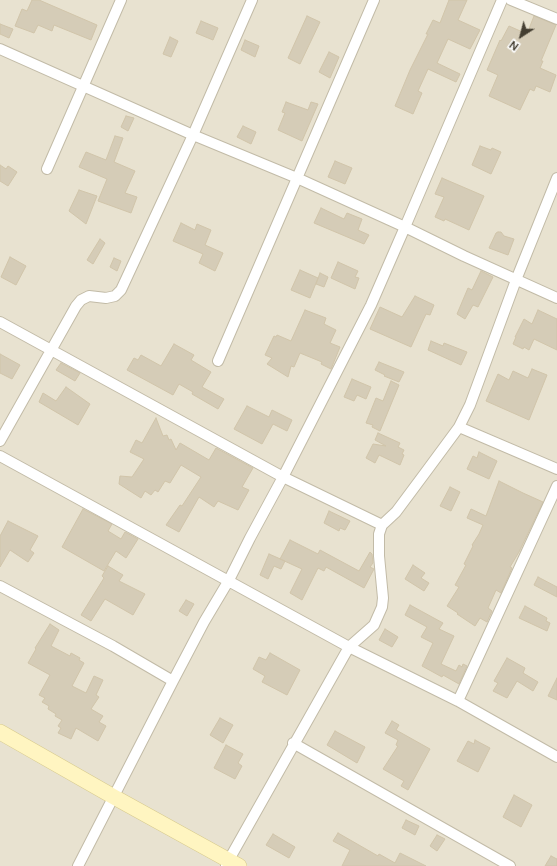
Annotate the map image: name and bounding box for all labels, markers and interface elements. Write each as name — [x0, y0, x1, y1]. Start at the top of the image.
north arrow — [501, 16, 541, 56]
text: N — [507, 38, 521, 54]

